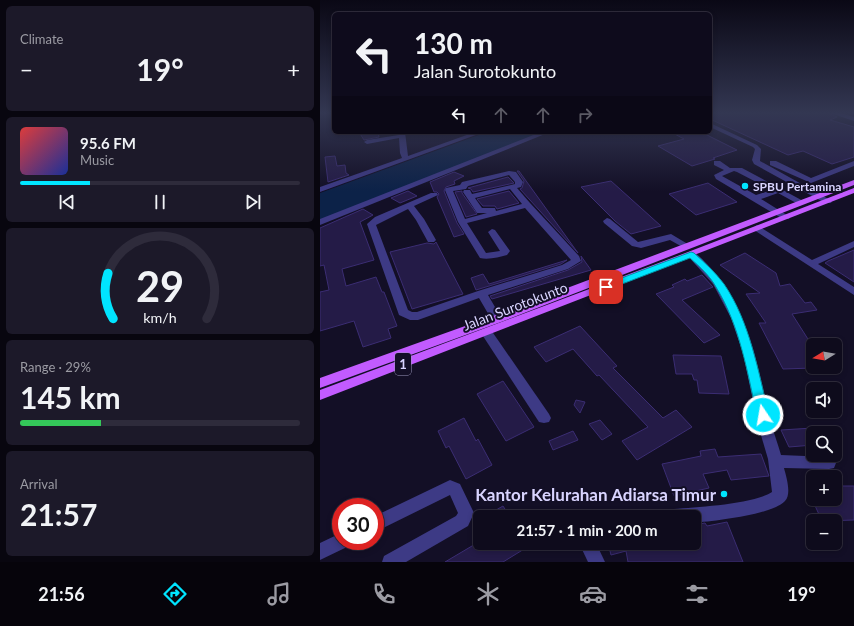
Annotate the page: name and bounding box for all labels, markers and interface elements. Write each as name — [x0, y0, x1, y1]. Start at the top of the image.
text: 130 m — [414, 26, 493, 60]
icon: left — [348, 28, 400, 80]
text: Climate — [20, 31, 63, 47]
text: 19° — [136, 51, 184, 87]
text: − — [20, 56, 33, 83]
text: + — [287, 56, 300, 83]
text: Jalan Surotokunto — [414, 60, 556, 82]
icon: left — [448, 104, 470, 126]
icon: ahead — [490, 104, 512, 126]
icon: ahead — [532, 104, 554, 126]
icon: right — [574, 104, 596, 126]
text: 95.6 FM — [80, 134, 136, 152]
text: Music — [80, 152, 114, 168]
place label: SPBU Pertamina — [753, 179, 841, 194]
marker: SPBU Pertamina — [740, 181, 750, 191]
icon: previous — [56, 191, 78, 213]
icon: pause — [149, 191, 171, 213]
icon: next — [242, 191, 264, 213]
text: 29 — [136, 261, 184, 311]
pin — [589, 270, 623, 304]
icon: arrive — [595, 276, 617, 298]
street label: Jalan Surotokunto — [460, 278, 570, 334]
text: km/h — [143, 309, 177, 326]
north arrow — [806, 338, 842, 374]
map controls — [806, 338, 842, 550]
road number: 1 — [395, 353, 411, 375]
text: Range · 29% — [20, 359, 91, 375]
text: 145 km — [20, 379, 121, 415]
button: sound — [806, 382, 842, 418]
position arrow — [742, 394, 784, 436]
button: search — [806, 426, 842, 462]
button: + — [806, 470, 842, 506]
text: Arrival — [20, 476, 57, 492]
place label: Kantor Kelurahan Adiarsa Timur — [475, 484, 717, 505]
marker: Kantor Kelurahan Adiarsa Timur — [719, 489, 729, 499]
text: 21:57 — [20, 496, 97, 532]
speed limit sign: 30 — [332, 498, 384, 550]
button: − — [806, 514, 842, 550]
text: 21:57 · 1 min · 200 m — [517, 521, 657, 539]
icon: directions — [161, 580, 189, 608]
icon: music — [265, 580, 293, 608]
icon: phone — [370, 580, 398, 608]
icon: climate — [474, 580, 502, 608]
icon: car — [579, 580, 607, 608]
icon: filters — [683, 580, 711, 608]
text: 21:56 — [38, 583, 85, 605]
text: 19° — [787, 583, 816, 605]

